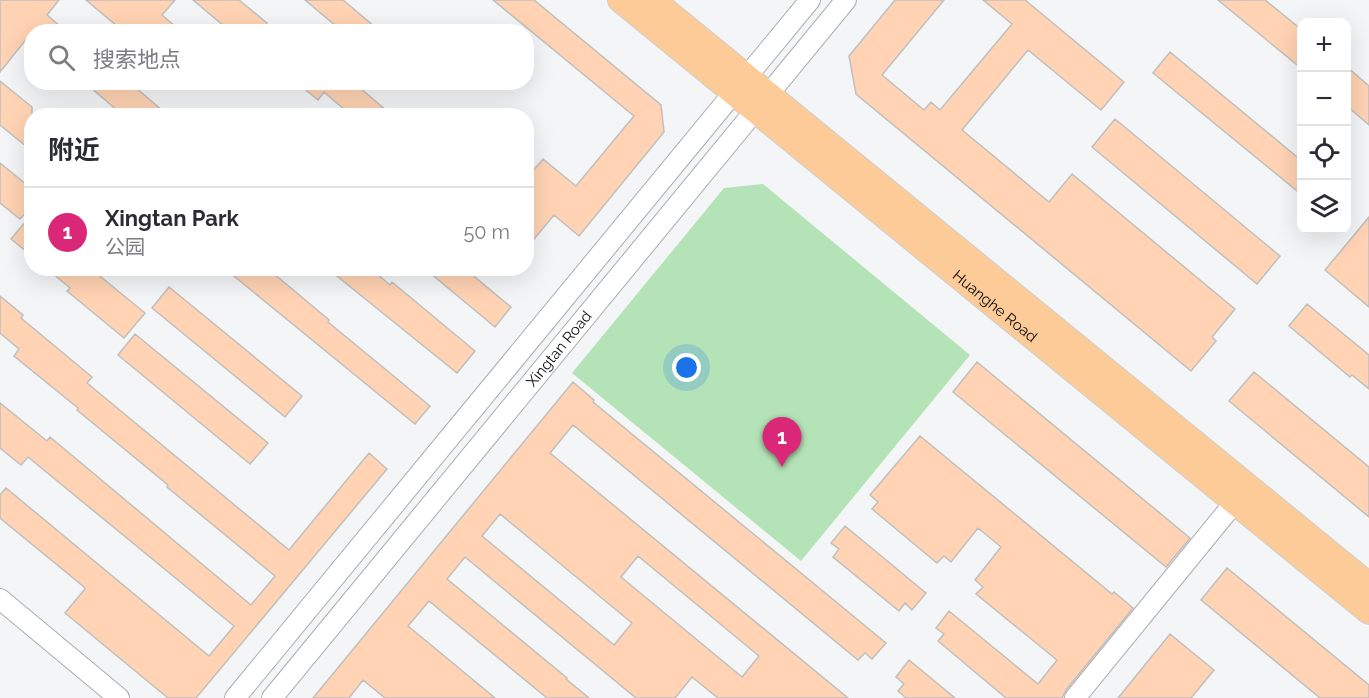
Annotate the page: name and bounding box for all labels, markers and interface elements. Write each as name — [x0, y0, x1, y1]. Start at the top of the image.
map controls — [1297, 18, 1351, 234]
button: + — [1297, 18, 1351, 72]
search box — [24, 24, 534, 90]
icon: search — [45, 41, 78, 74]
text: 搜索地点 — [93, 46, 181, 72]
button: − — [1297, 72, 1351, 126]
button: locate — [1297, 126, 1351, 180]
text: 附近 — [48, 135, 100, 165]
button: layers — [1297, 180, 1351, 234]
text: Xingtan Park — [105, 205, 239, 231]
text: 1 — [63, 220, 72, 244]
text: 50 m — [463, 220, 510, 244]
text: 公园 — [105, 235, 145, 259]
street label: Huanghe Road — [949, 266, 1041, 346]
street label: Xingtan Road — [523, 307, 595, 390]
your location — [672, 353, 701, 382]
pin: 1 — [762, 418, 802, 467]

